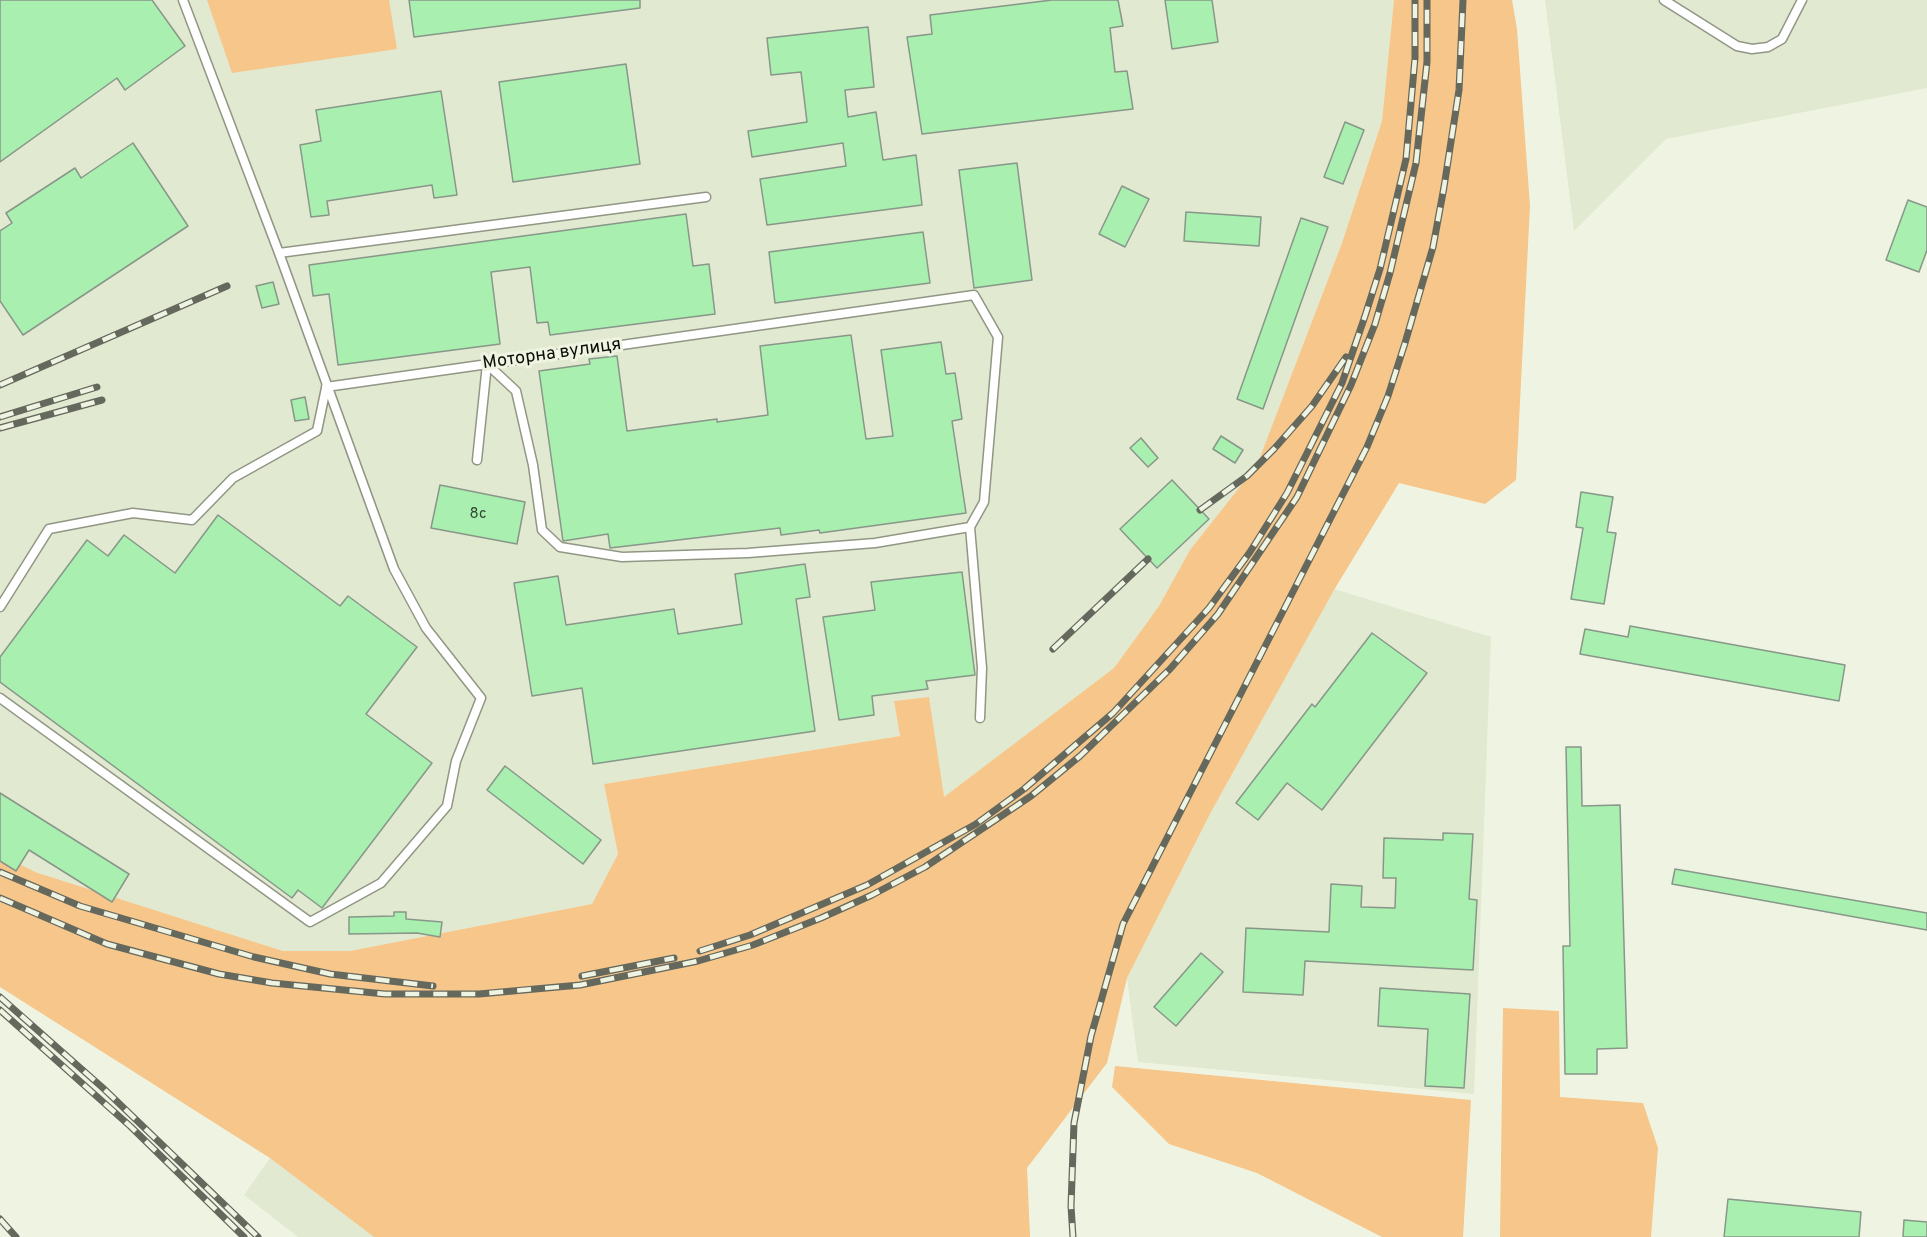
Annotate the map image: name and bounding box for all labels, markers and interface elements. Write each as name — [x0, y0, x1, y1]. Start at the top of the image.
street label: Моторна вулиця — [481, 335, 623, 375]
house number: 8с — [470, 506, 486, 524]

